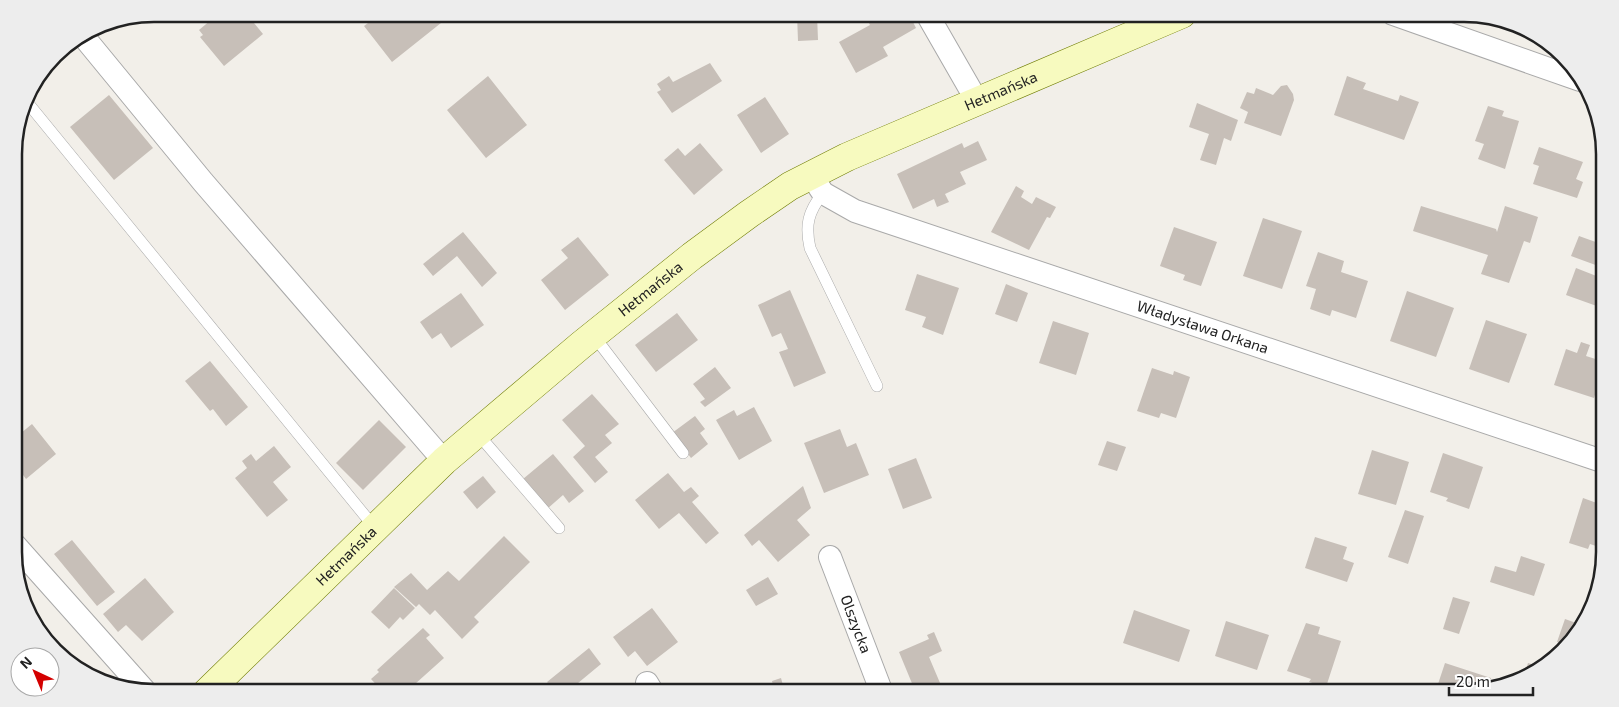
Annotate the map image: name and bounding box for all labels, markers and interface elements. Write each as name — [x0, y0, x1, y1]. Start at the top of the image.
street label: Hetmańska — [961, 67, 1040, 114]
street label: Hetmańska — [614, 257, 686, 320]
street label: Władysława Orkana — [1135, 296, 1271, 357]
street label: Hetmańska — [312, 522, 380, 589]
street label: Olszycka — [837, 592, 876, 656]
north arrow — [10, 647, 60, 697]
text: N — [16, 653, 35, 672]
scale bar — [1449, 664, 1533, 696]
text: 20 m — [1456, 672, 1490, 690]

